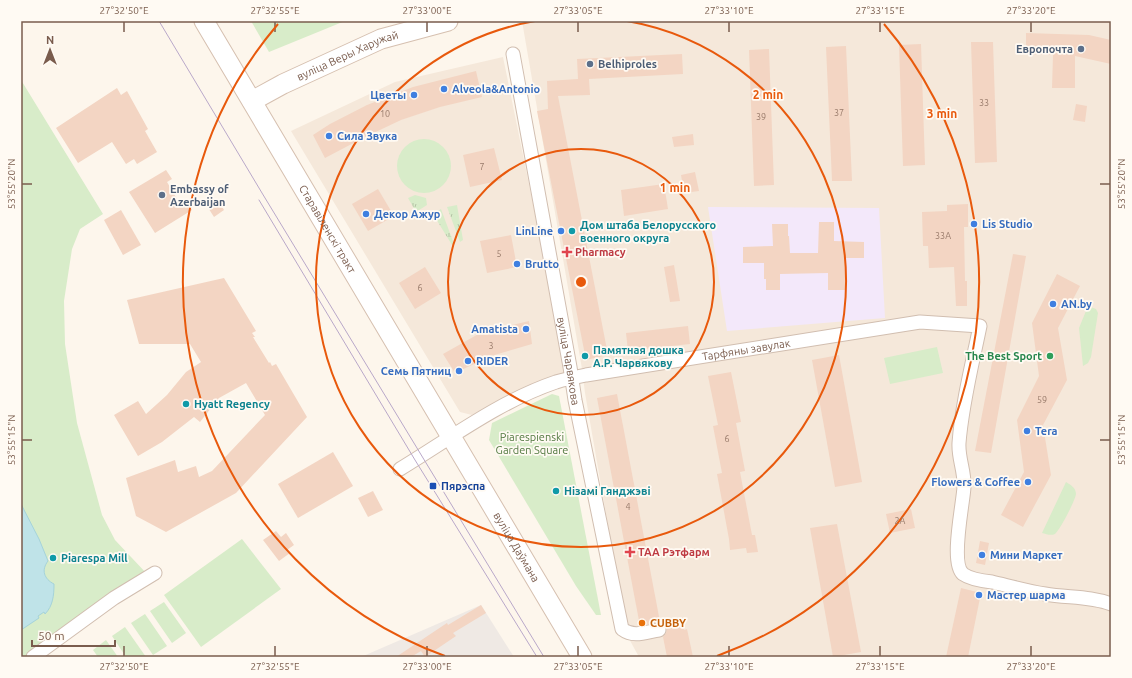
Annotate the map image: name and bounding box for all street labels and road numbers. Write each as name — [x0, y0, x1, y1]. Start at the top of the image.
street label: вуліца Веры Харужай — [295, 29, 400, 83]
street label: Старавіленскі тракт — [297, 183, 359, 275]
street label: вуліца Чарвякова — [555, 316, 582, 406]
street label: Тарфяны завулак — [701, 337, 791, 362]
street label: вуліца Даўмана — [491, 510, 542, 584]

